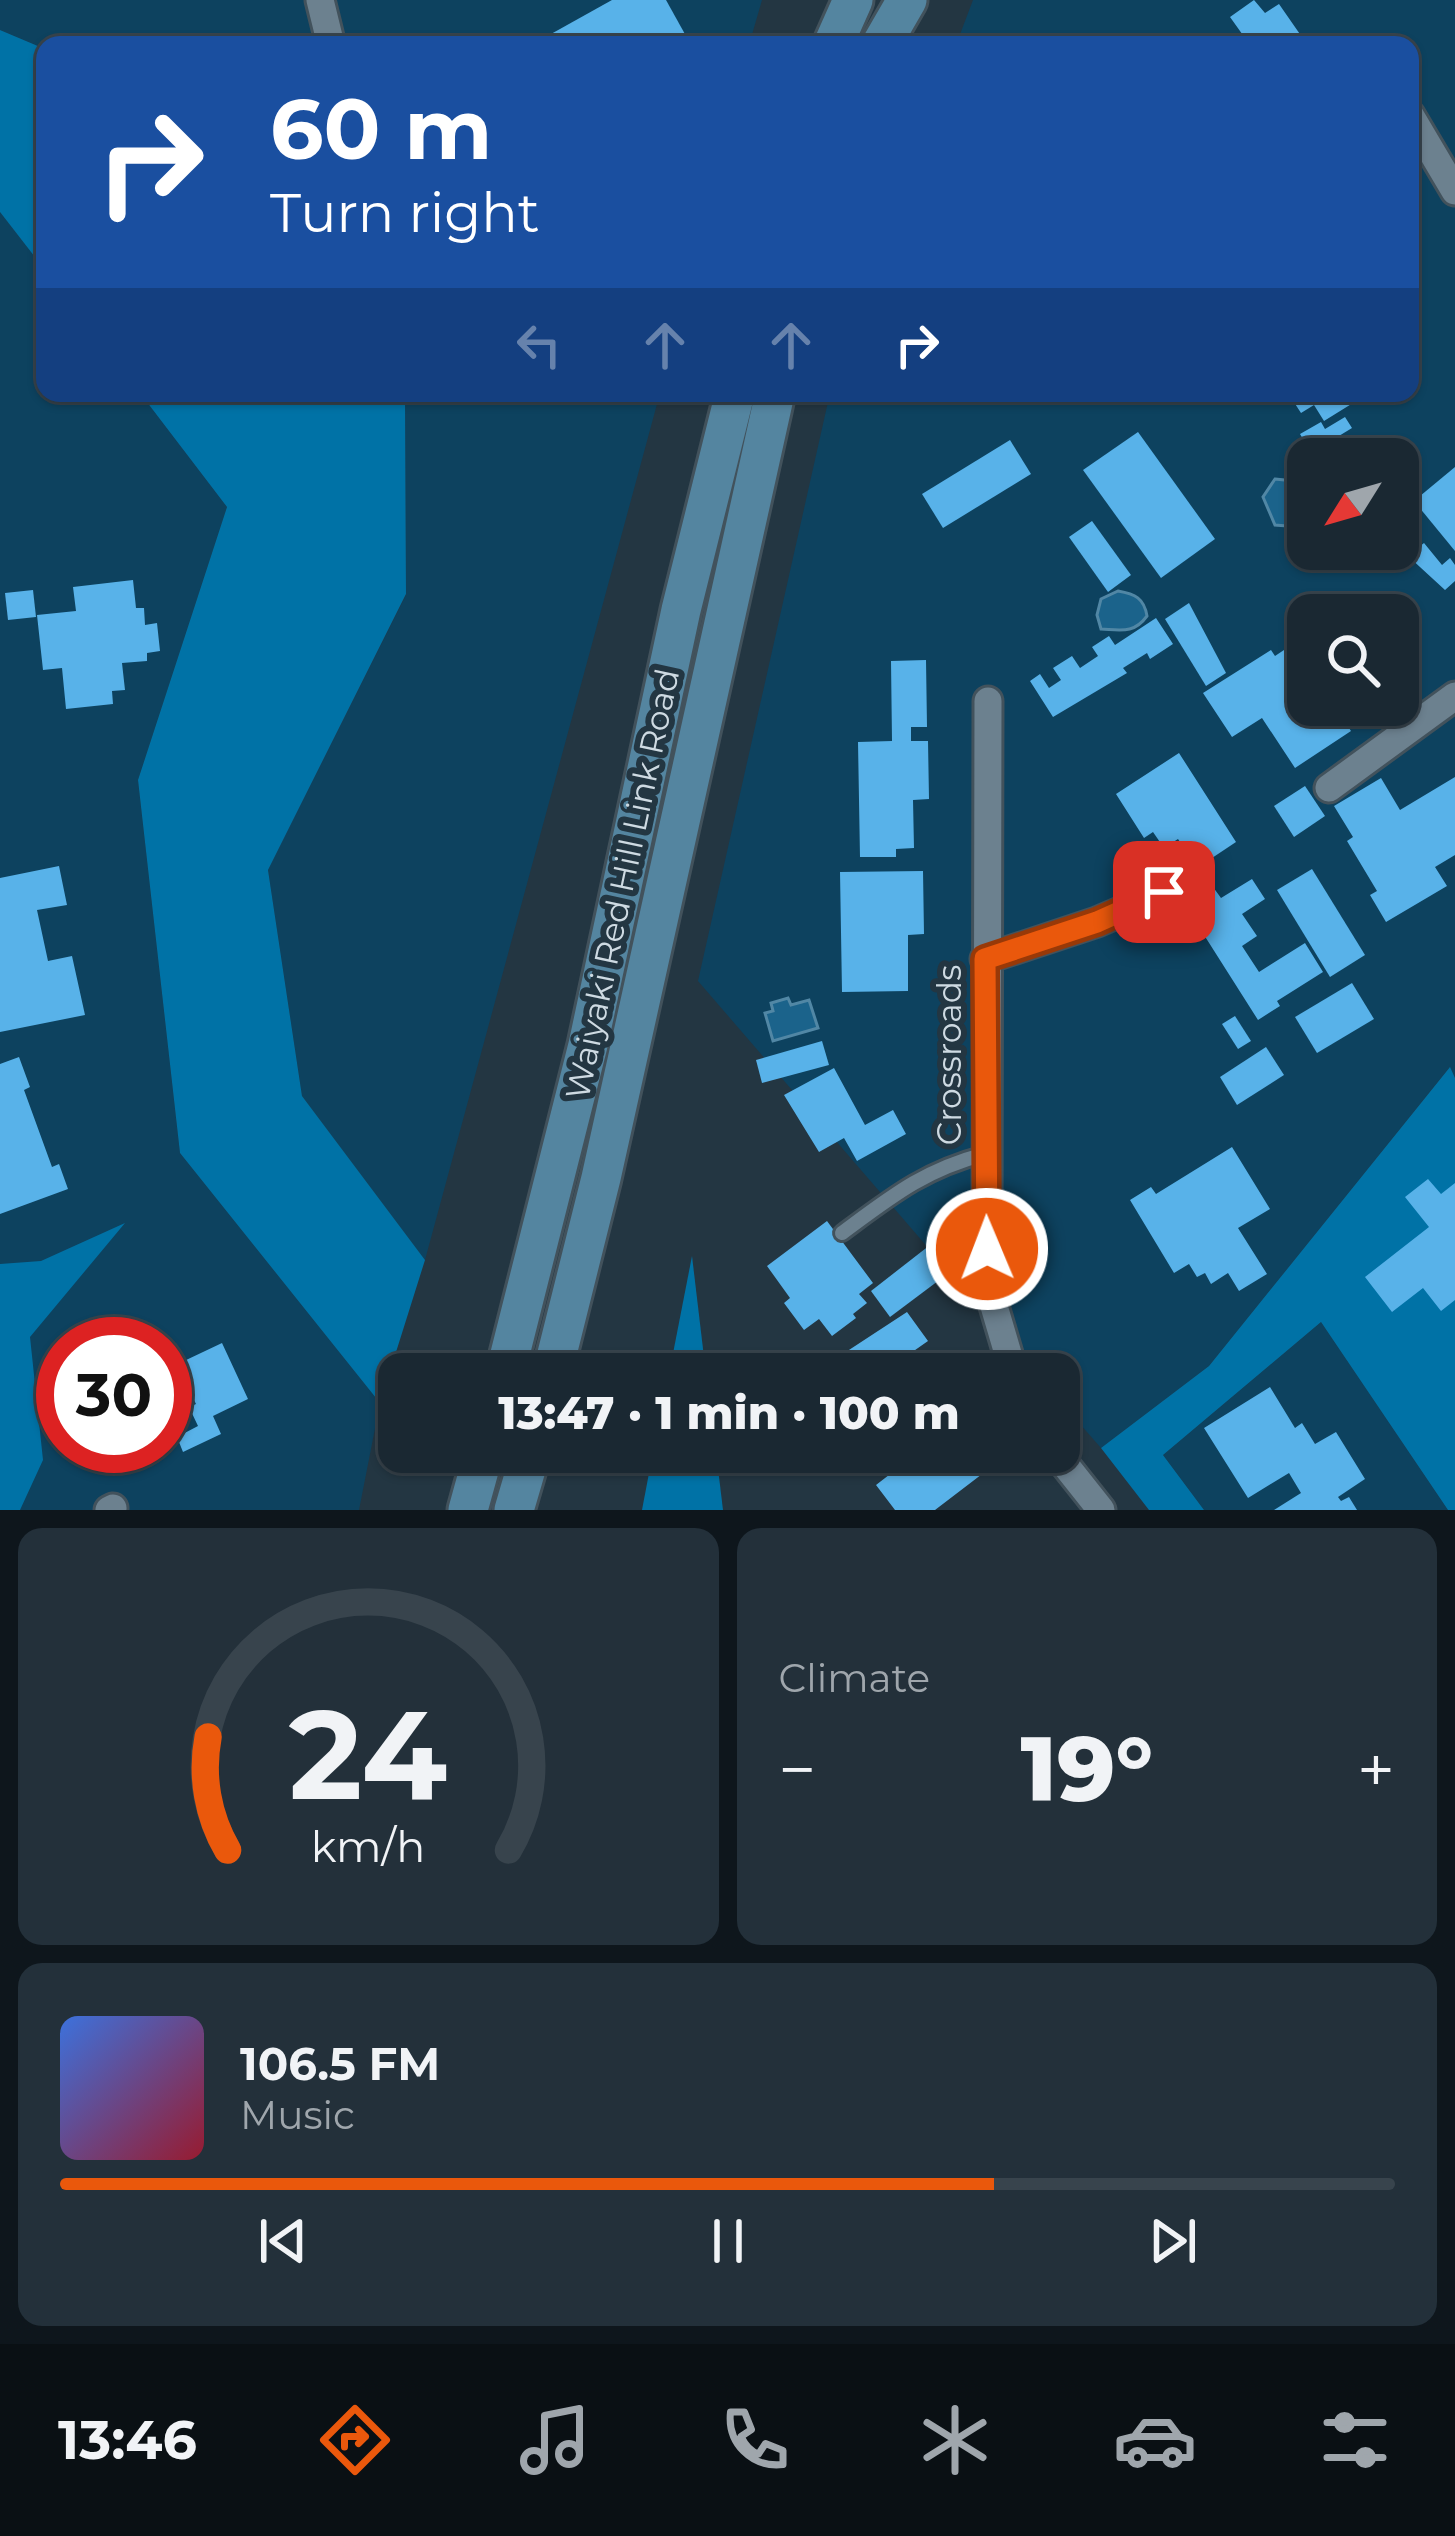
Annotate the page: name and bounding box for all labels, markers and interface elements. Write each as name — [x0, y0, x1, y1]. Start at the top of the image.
text: 60 m — [270, 78, 492, 180]
icon: right — [72, 84, 228, 240]
text: Turn right — [270, 180, 540, 246]
icon: left — [506, 312, 572, 378]
icon: ahead — [632, 312, 698, 378]
icon: ahead — [758, 312, 824, 378]
icon: right — [884, 312, 950, 378]
north arrow — [1287, 438, 1419, 570]
map controls — [1287, 438, 1419, 726]
button: search — [1287, 594, 1419, 726]
street label: Waiyaki Red Hill Link Road — [557, 665, 687, 1103]
pin — [1113, 841, 1215, 943]
icon: arrive — [1131, 859, 1197, 925]
street label: Crossroads — [929, 965, 969, 1145]
position arrow — [924, 1186, 1050, 1312]
speed limit sign: 30 — [36, 1317, 192, 1473]
text: 13:47 · 1 min · 100 m — [498, 1385, 960, 1440]
text: Climate — [779, 1654, 930, 1702]
text: 24 — [289, 1678, 447, 1830]
text: 19° — [1021, 1714, 1153, 1824]
text: − — [779, 1729, 816, 1810]
text: + — [1357, 1729, 1395, 1810]
text: km/h — [311, 1819, 425, 1872]
text: 106.5 FM — [240, 2036, 440, 2091]
text: Music — [240, 2091, 355, 2139]
icon: previous — [250, 2208, 316, 2274]
icon: pause — [695, 2208, 761, 2274]
icon: next — [1140, 2208, 1206, 2274]
icon: directions — [313, 2398, 397, 2482]
icon: music — [513, 2398, 597, 2482]
icon: phone — [713, 2398, 797, 2482]
icon: climate — [913, 2398, 997, 2482]
icon: car — [1113, 2398, 1197, 2482]
icon: filters — [1313, 2398, 1397, 2482]
text: 13:46 — [58, 2407, 197, 2473]

